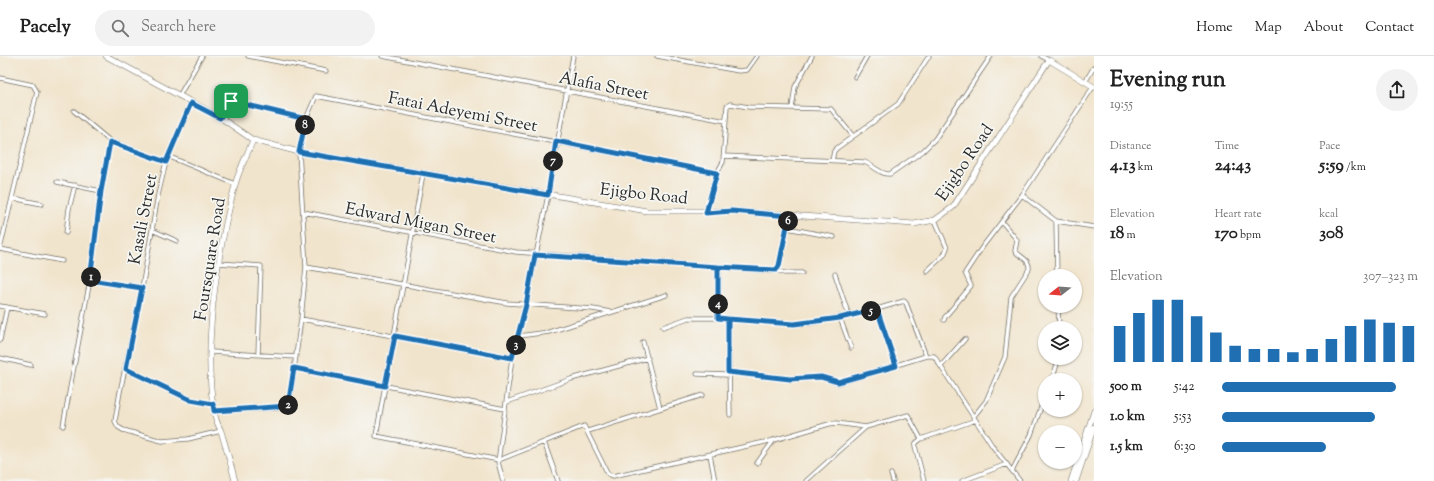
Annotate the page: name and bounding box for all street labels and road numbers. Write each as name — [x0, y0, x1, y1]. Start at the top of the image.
street label: Alafia Street — [557, 67, 651, 107]
street label: Fatai Adeyemi Street — [386, 87, 539, 139]
street label: Ejigbo Road — [931, 119, 1001, 206]
street label: Kasali Street — [123, 172, 165, 267]
street label: Ejigbo Road — [599, 178, 689, 212]
street label: Foursquare Road — [189, 196, 233, 323]
street label: Edward Migan Street — [343, 198, 499, 250]

